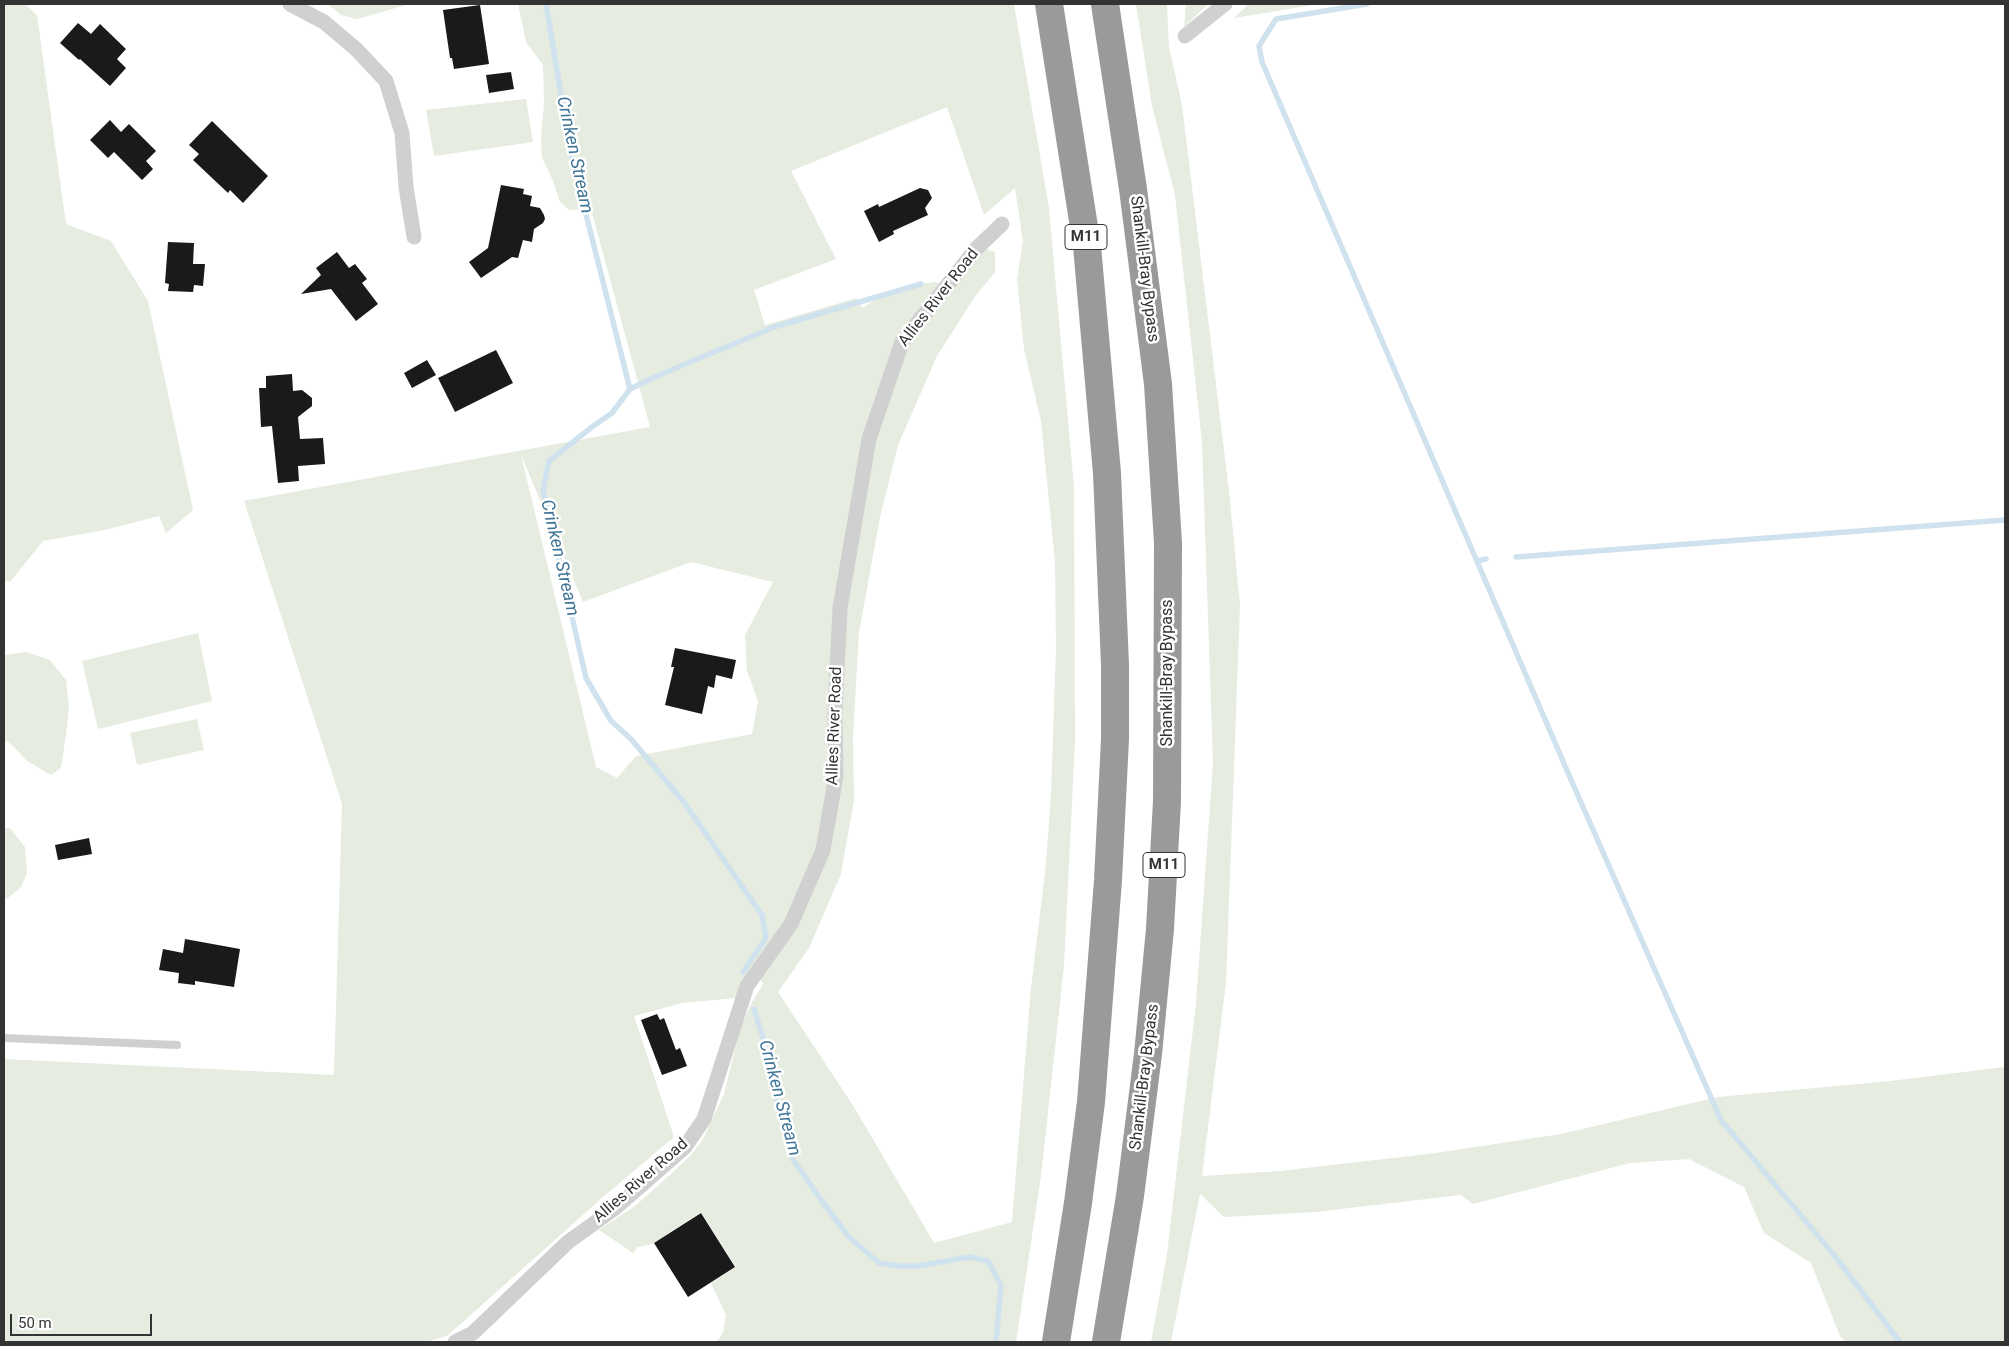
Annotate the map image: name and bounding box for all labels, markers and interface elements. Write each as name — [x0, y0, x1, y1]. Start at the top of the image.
water label: Crinken Stream — [551, 95, 597, 215]
street label: Shankill-Bray Bypass — [1126, 195, 1162, 343]
road number: M11 — [1065, 224, 1107, 250]
street label: Allies River Road — [895, 245, 983, 351]
water label: Crinken Stream — [535, 498, 583, 618]
street label: Shankill-Bray Bypass — [1158, 600, 1178, 746]
street label: Allies River Road — [823, 666, 847, 786]
road number: M11 — [1143, 852, 1185, 878]
street label: Shankill-Bray Bypass — [1127, 1003, 1163, 1151]
water label: Crinken Stream — [753, 1038, 805, 1158]
street label: Allies River Road — [590, 1135, 692, 1227]
scale bar — [12, 1304, 155, 1336]
text: 50 m — [18, 1314, 52, 1332]

